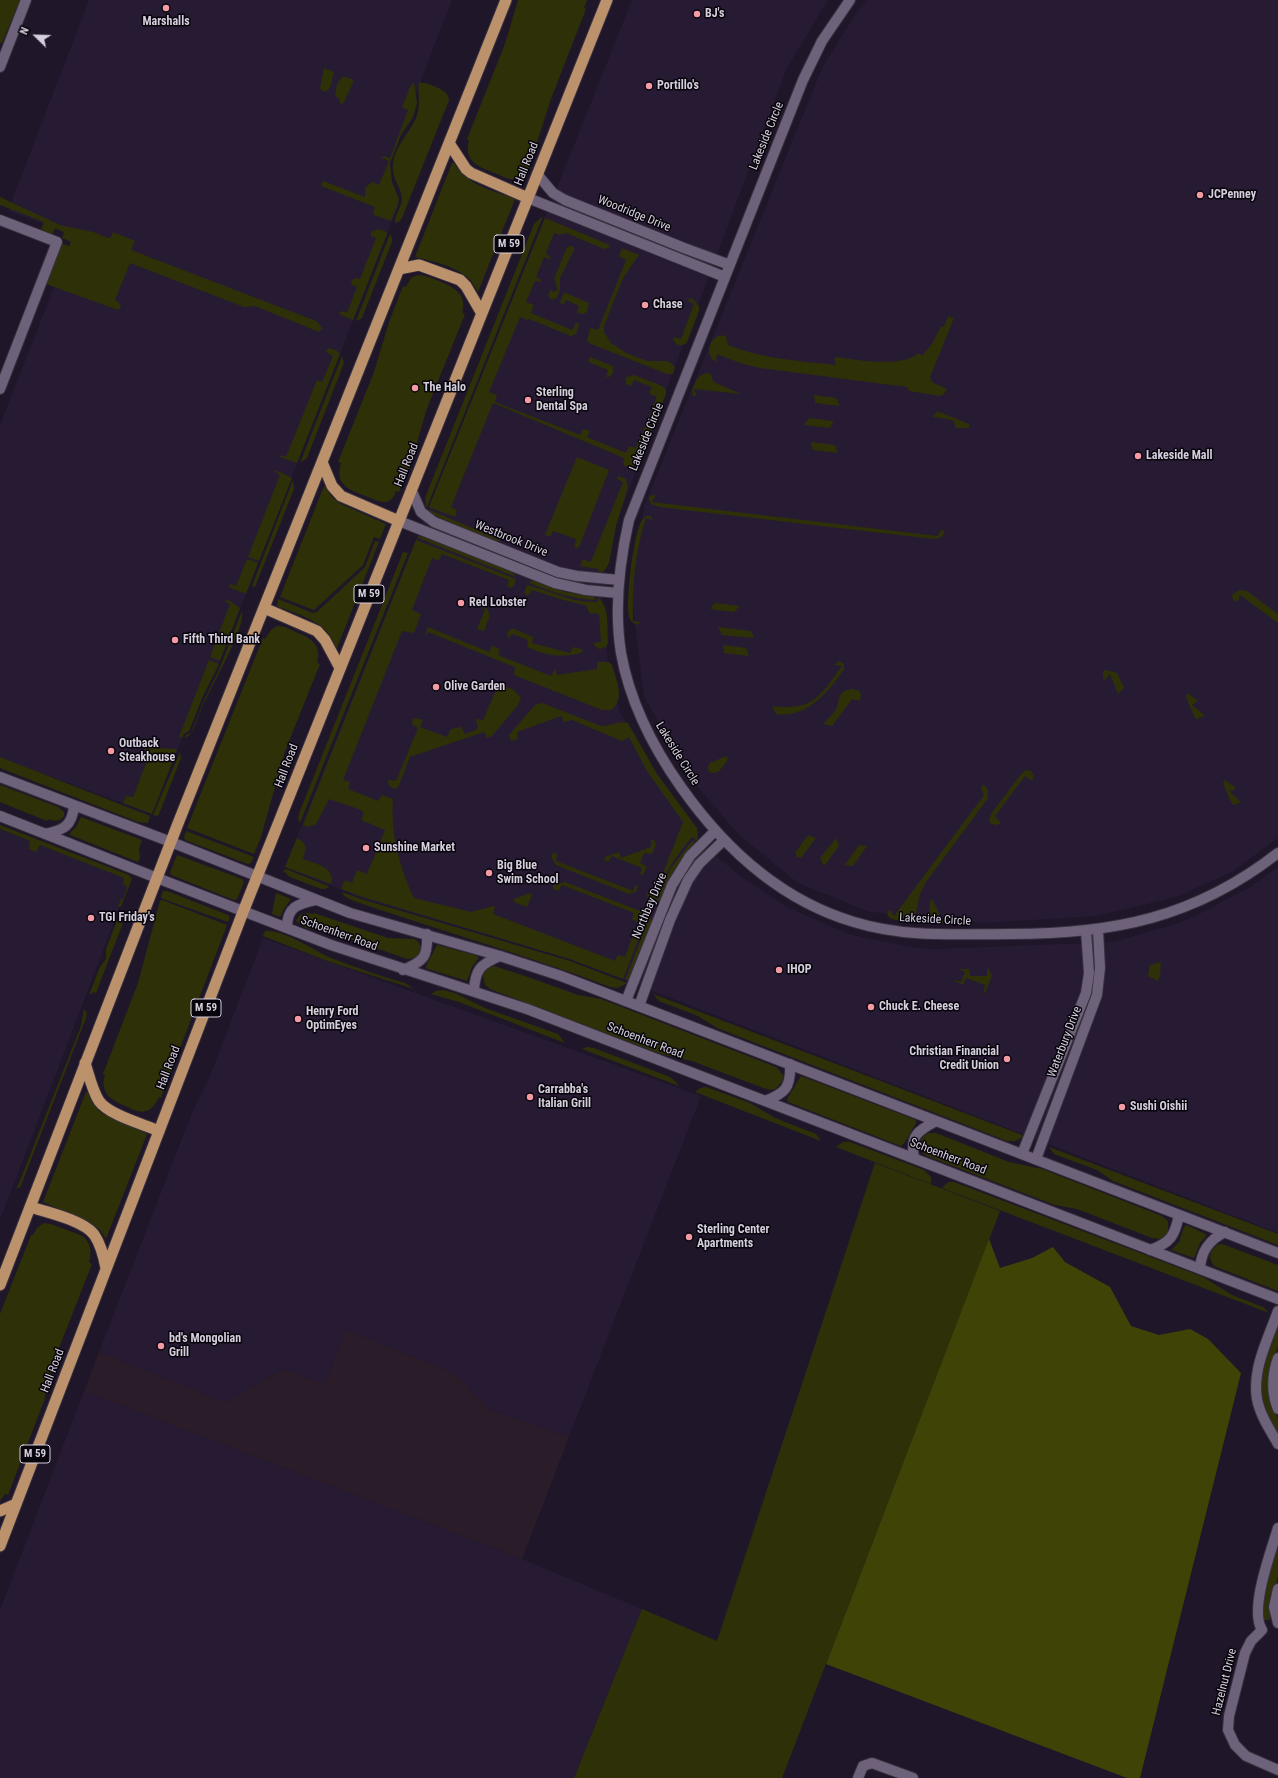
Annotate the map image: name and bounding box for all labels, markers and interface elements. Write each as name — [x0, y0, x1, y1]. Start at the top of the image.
marker: Marshalls — [161, 3, 171, 13]
place label: BJ's — [705, 7, 724, 21]
marker: BJ's — [692, 9, 702, 19]
place label: Marshalls — [142, 15, 190, 29]
north arrow — [16, 16, 56, 56]
text: N — [17, 25, 32, 37]
place label: Portillo's — [657, 79, 699, 93]
marker: Portillo's — [644, 81, 654, 91]
street label: Lakeside Circle — [747, 100, 787, 172]
street label: Hall Road — [512, 140, 542, 188]
place label: JCPenney — [1208, 188, 1256, 202]
marker: JCPenney — [1195, 190, 1205, 200]
street label: Woodridge Drive — [595, 193, 673, 235]
road number: M 59 — [494, 235, 524, 253]
place label: Chase — [653, 298, 683, 312]
marker: Chase — [640, 300, 650, 310]
place label: The Halo — [423, 381, 466, 395]
marker: The Halo — [410, 383, 420, 393]
place label: Sterling Dental Spa — [536, 386, 588, 414]
marker: Sterling Dental Spa — [523, 395, 533, 405]
street label: Lakeside Circle — [627, 401, 667, 473]
street label: Hall Road — [392, 441, 422, 489]
place label: Lakeside Mall — [1146, 449, 1212, 463]
marker: Lakeside Mall — [1133, 451, 1143, 461]
street label: Westbrook Drive — [473, 518, 549, 560]
road number: M 59 — [354, 585, 384, 603]
place label: Red Lobster — [469, 596, 527, 610]
marker: Red Lobster — [456, 598, 466, 608]
place label: Fifth Third Bank — [183, 633, 260, 647]
marker: Fifth Third Bank — [170, 635, 180, 645]
place label: Olive Garden — [444, 680, 505, 694]
marker: Olive Garden — [431, 682, 441, 692]
street label: Lakeside Circle — [652, 720, 702, 788]
place label: Outback Steakhouse — [119, 737, 175, 765]
street label: Hall Road — [272, 742, 302, 790]
marker: Outback Steakhouse — [106, 746, 116, 756]
place label: Sunshine Market — [374, 841, 455, 855]
marker: Sunshine Market — [361, 843, 371, 853]
place label: Big Blue Swim School — [497, 859, 559, 887]
marker: Big Blue Swim School — [484, 868, 494, 878]
street label: Northbay Drive — [630, 871, 670, 941]
place label: TGI Friday's — [99, 911, 155, 925]
street label: Lakeside Circle — [899, 911, 971, 929]
marker: TGI Friday's — [86, 913, 96, 923]
street label: Schoenherr Road — [299, 913, 379, 955]
place label: IHOP — [787, 963, 812, 977]
marker: IHOP — [774, 965, 784, 975]
road number: M 59 — [191, 999, 221, 1017]
place label: Chuck E. Cheese — [879, 1000, 959, 1014]
marker: Chuck E. Cheese — [866, 1002, 876, 1012]
place label: Henry Ford OptimEyes — [306, 1005, 359, 1033]
street label: Waterbury Drive — [1045, 1005, 1085, 1079]
marker: Henry Ford OptimEyes — [293, 1014, 303, 1024]
street label: Schoenherr Road — [605, 1020, 685, 1062]
street label: Hall Road — [154, 1044, 184, 1092]
place label: Christian Financial Credit Union — [909, 1045, 999, 1073]
marker: Christian Financial Credit Union — [1002, 1054, 1012, 1064]
place label: Carrabba's Italian Grill — [538, 1083, 591, 1111]
marker: Carrabba's Italian Grill — [525, 1092, 535, 1102]
place label: Sushi Oishii — [1130, 1100, 1187, 1114]
marker: Sushi Oishii — [1117, 1102, 1127, 1112]
street label: Schoenherr Road — [908, 1136, 988, 1178]
place label: Sterling Center Apartments — [697, 1223, 770, 1251]
marker: Sterling Center Apartments — [684, 1232, 694, 1242]
place label: bd's Mongolian Grill — [169, 1332, 241, 1360]
marker: bd's Mongolian Grill — [156, 1341, 166, 1351]
street label: Hall Road — [38, 1347, 68, 1395]
road number: M 59 — [20, 1445, 50, 1463]
street label: Hazelnut Drive — [1210, 1647, 1240, 1717]

